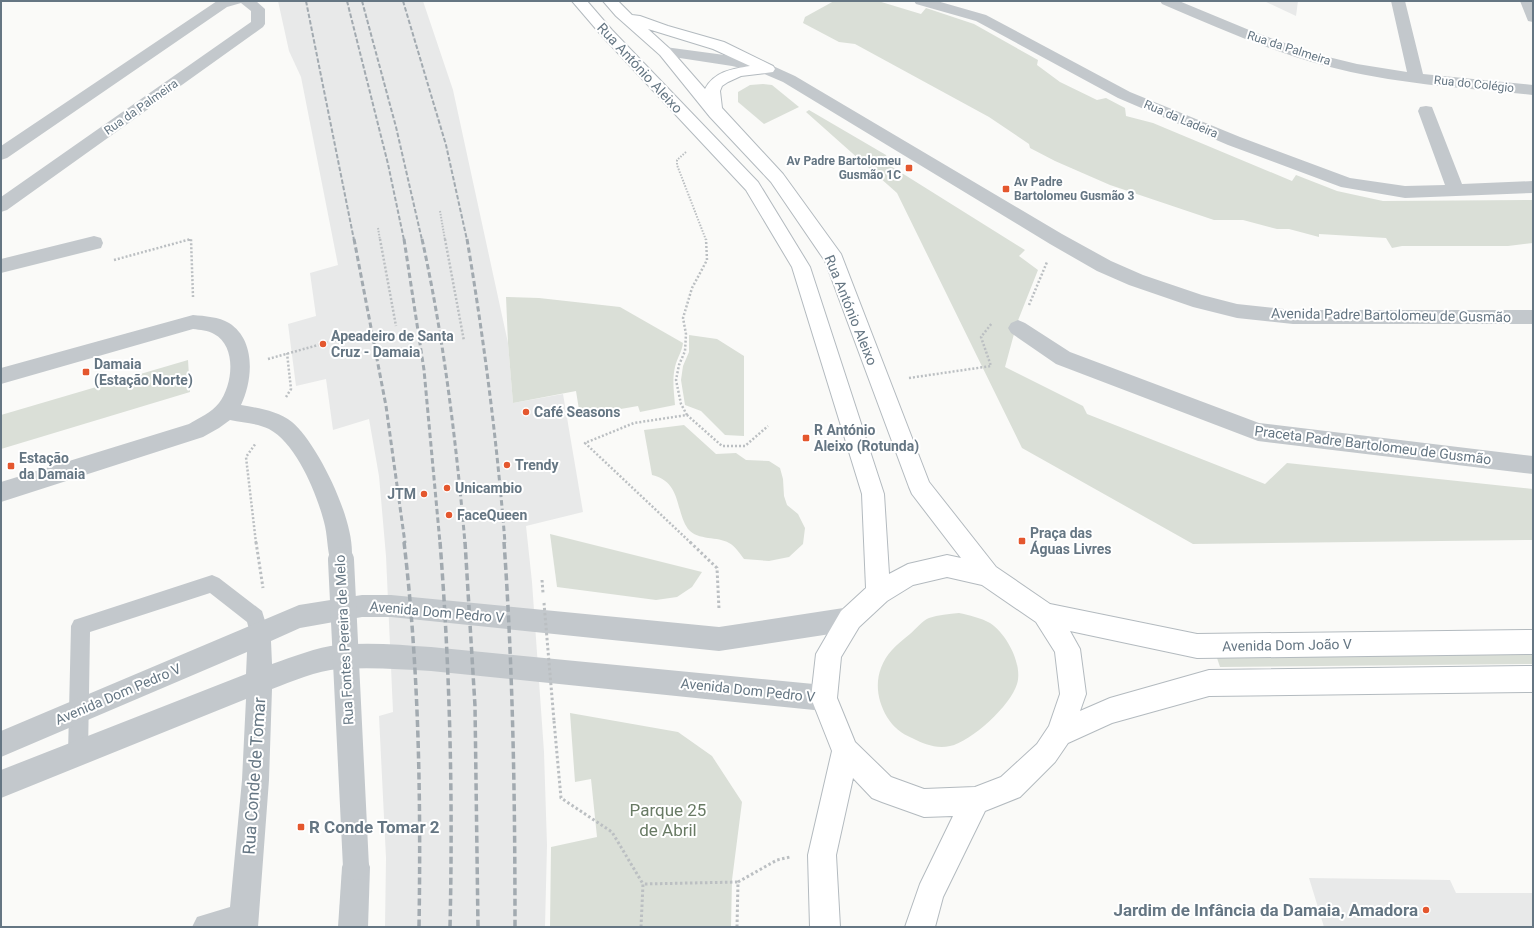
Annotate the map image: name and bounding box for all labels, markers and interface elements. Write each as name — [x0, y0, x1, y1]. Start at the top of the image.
street label: Rua António Aleixo — [594, 20, 686, 116]
street label: Rua da Palmeira — [1246, 28, 1332, 68]
street label: Rua do Colégio — [1433, 73, 1515, 95]
street label: Rua da Palmeira — [101, 76, 181, 138]
street label: Rua da Ladeira — [1142, 97, 1220, 141]
place label: Av Padre Bartolomeu Gusmão 1C — [787, 154, 901, 182]
marker: Av Padre Bartolomeu Gusmão 1C — [904, 163, 914, 173]
place label: Av Padre Bartolomeu Gusmão 3 — [1014, 175, 1135, 203]
marker: Av Padre Bartolomeu Gusmão 3 — [1001, 184, 1011, 194]
street label: Rua António Aleixo — [822, 253, 880, 367]
street label: Avenida Padre Bartolomeu de Gusmão — [1271, 305, 1511, 325]
place label: Apeadeiro de Santa Cruz - Damaia — [331, 328, 454, 360]
marker: Apeadeiro de Santa Cruz - Damaia — [318, 339, 328, 349]
place label: Damaia (Estação Norte) — [94, 356, 193, 389]
marker: Damaia (Estação Norte) — [81, 367, 91, 377]
place label: Café Seasons — [534, 404, 620, 420]
marker: Café Seasons — [521, 407, 531, 417]
place label: R António Aleixo (Rotunda) — [814, 422, 919, 455]
street label: Praceta Padre Bartolomeu de Gusmão — [1254, 423, 1492, 467]
marker: R António Aleixo (Rotunda) — [801, 433, 811, 443]
place label: Estação da Damaia — [19, 450, 86, 482]
place label: Trendy — [515, 457, 559, 473]
marker: Trendy — [502, 460, 512, 470]
marker: Estação da Damaia — [6, 461, 16, 471]
place label: Unicambio — [455, 480, 522, 496]
marker: Unicambio — [442, 483, 452, 493]
place label: JTM — [387, 486, 416, 502]
marker: JTM — [419, 489, 429, 499]
place label: FaceQueen — [457, 507, 527, 523]
marker: FaceQueen — [444, 510, 454, 520]
place label: Praça das Águas Livres — [1030, 525, 1112, 557]
marker: Praça das Águas Livres — [1017, 536, 1027, 546]
street label: Rua Fontes Pereira de Melo — [332, 554, 356, 726]
street label: Avenida Dom Pedro V — [369, 598, 505, 626]
street label: Avenida Dom João V — [1222, 636, 1352, 654]
street label: Avenida Dom Pedro V — [53, 660, 183, 728]
street label: Avenida Dom Pedro V — [680, 675, 816, 705]
street label: Rua Conde de Tomar — [239, 696, 269, 855]
park label: Parque 25 de Abril — [630, 800, 706, 840]
place label: R Conde Tomar 2 — [309, 817, 440, 837]
marker: R Conde Tomar 2 — [296, 822, 306, 832]
place label: Jardim de Infância da Damaia, Amadora — [1113, 900, 1418, 920]
marker: Jardim de Infância da Damaia, Amadora — [1421, 905, 1431, 915]

